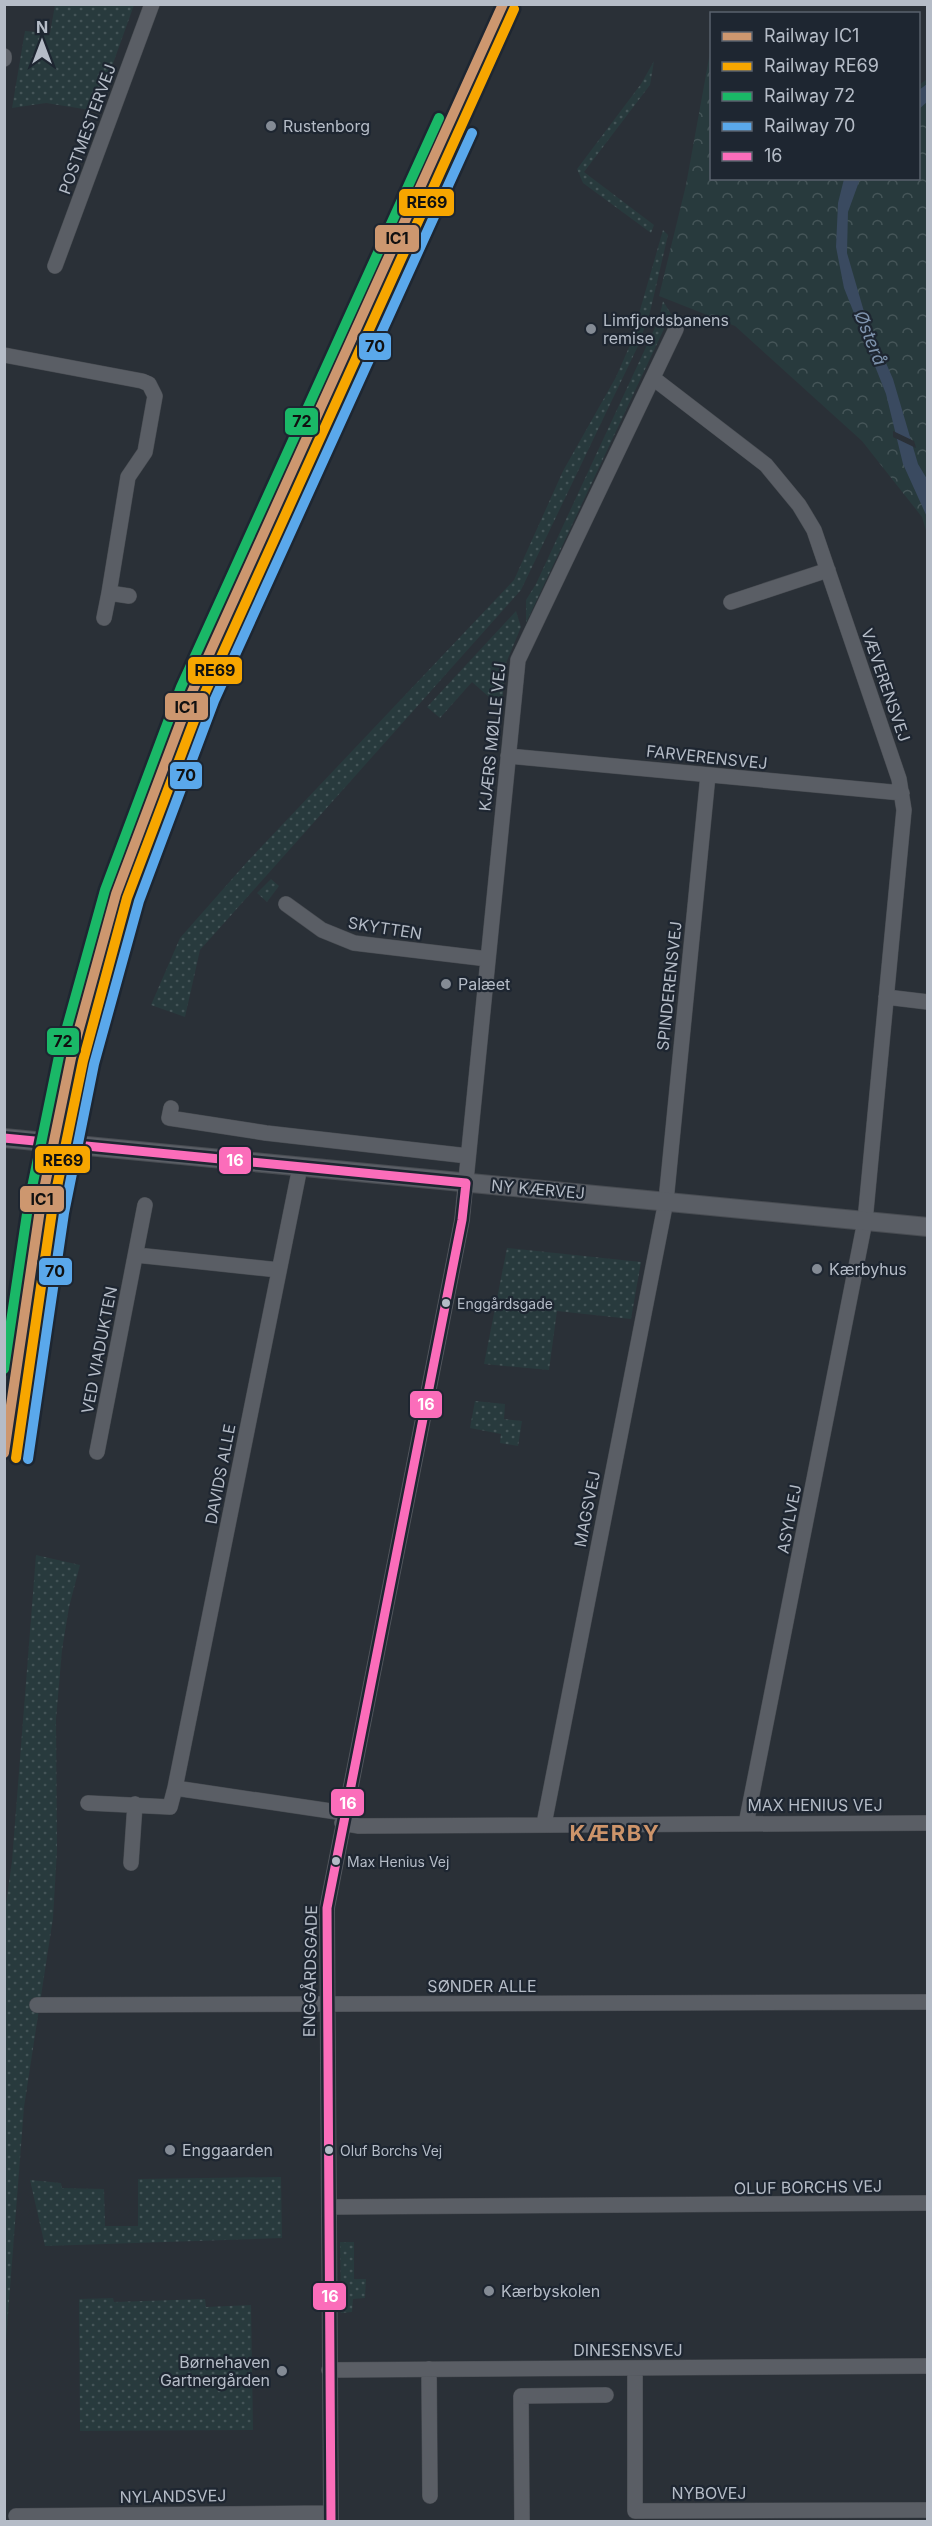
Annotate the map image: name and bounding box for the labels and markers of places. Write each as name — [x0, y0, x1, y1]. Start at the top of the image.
place label: Rustenborg — [283, 116, 370, 136]
marker: Rustenborg — [264, 119, 278, 133]
place label: Limfjordsbanens remise — [603, 310, 729, 348]
marker: Limfjordsbanens remise — [584, 322, 598, 336]
place label: Palæet — [458, 974, 510, 994]
marker: Palæet — [439, 977, 453, 991]
place label: Kærbyhus — [829, 1259, 907, 1279]
marker: Kærbyhus — [810, 1262, 824, 1276]
place label: Enggårdsgade — [457, 1295, 553, 1312]
marker: Enggårdsgade — [440, 1297, 452, 1309]
place label: Max Henius Vej — [347, 1853, 449, 1870]
marker: Max Henius Vej — [330, 1855, 342, 1867]
place label: Enggaarden — [182, 2140, 273, 2160]
place label: Oluf Borchs Vej — [340, 2142, 442, 2159]
marker: Enggaarden — [163, 2143, 177, 2157]
marker: Oluf Borchs Vej — [323, 2144, 335, 2156]
place label: Kærbyskolen — [501, 2281, 600, 2301]
marker: Kærbyskolen — [482, 2284, 496, 2298]
place label: Børnehaven Gartnergården — [160, 2352, 270, 2390]
marker: Børnehaven Gartnergården — [275, 2364, 289, 2378]

